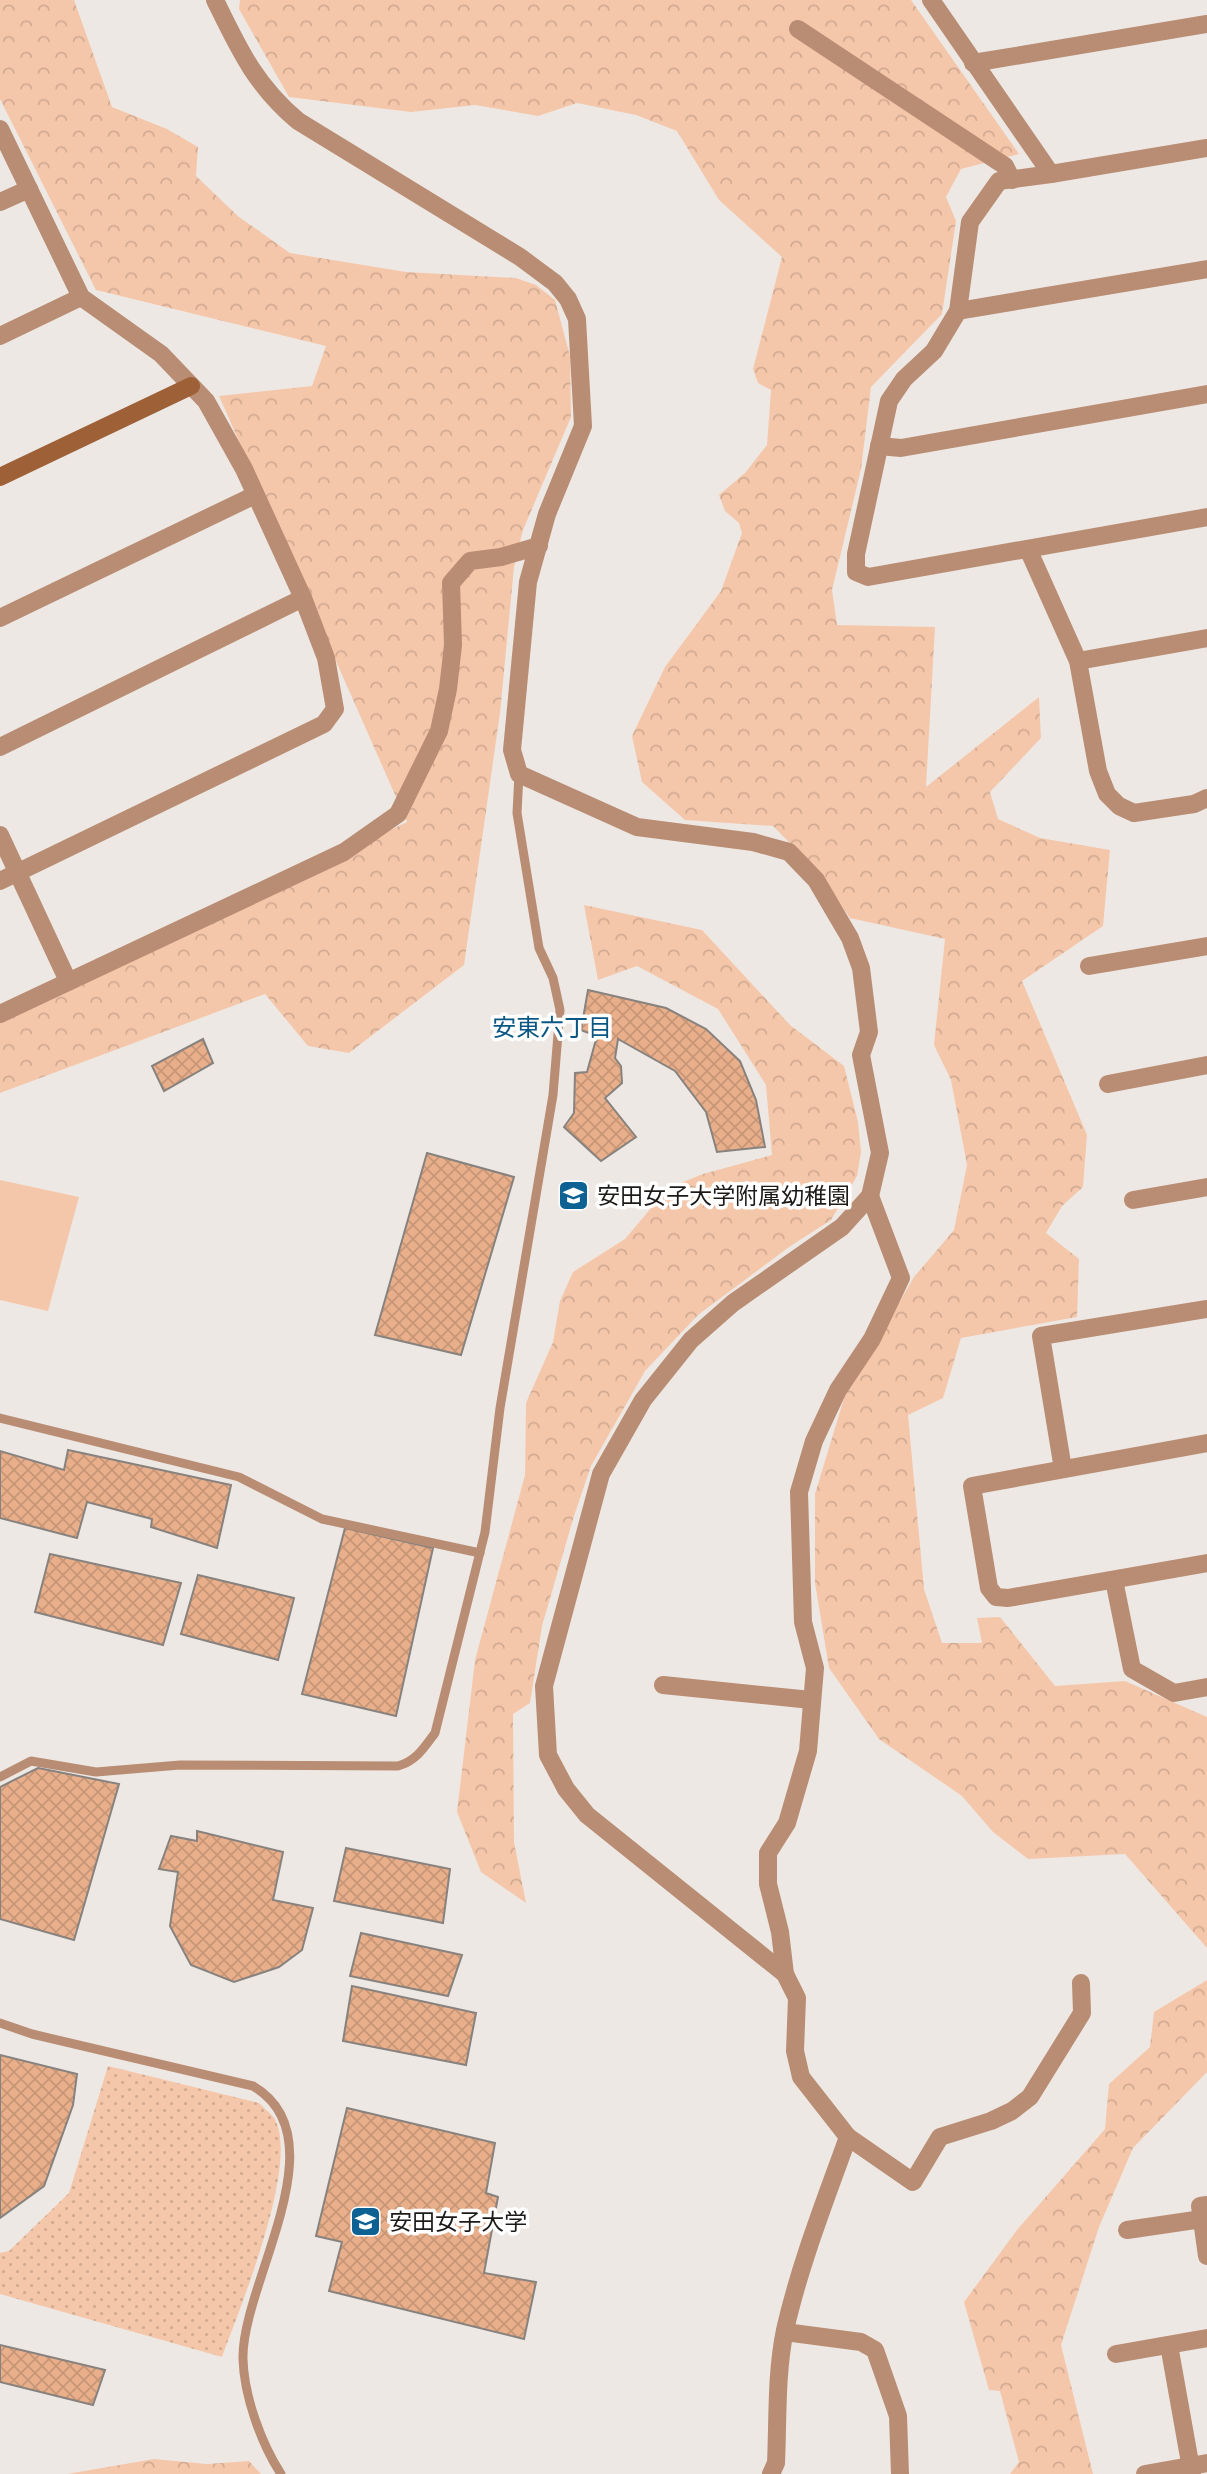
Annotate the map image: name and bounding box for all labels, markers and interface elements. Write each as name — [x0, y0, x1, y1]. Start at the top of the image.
district label: 安東六丁目 — [492, 1014, 612, 1042]
school or university icon: 安田女子大学附属幼稚園 — [557, 1179, 591, 1213]
place label: 安田女子大学附属幼稚園 — [597, 1183, 850, 1209]
school or university icon: 安田女子大学 — [349, 2205, 383, 2239]
place label: 安田女子大学 — [389, 2209, 527, 2235]

